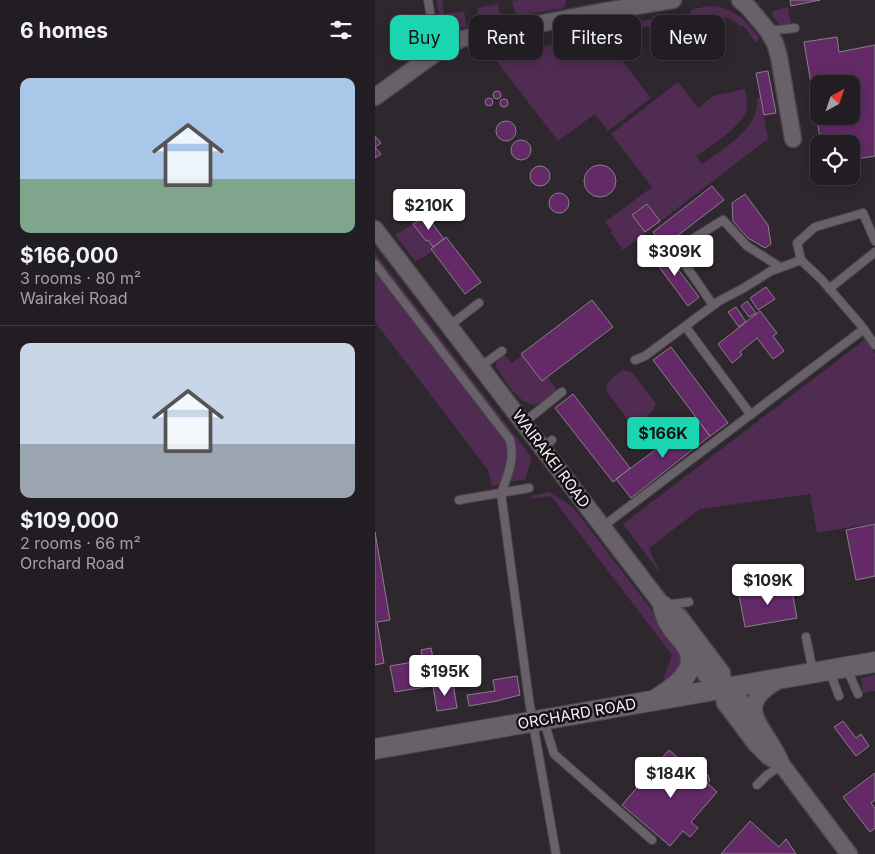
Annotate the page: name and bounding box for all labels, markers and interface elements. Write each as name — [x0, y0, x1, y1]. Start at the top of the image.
chip: Buy — [390, 15, 459, 60]
chip: Rent — [469, 15, 543, 60]
chip: Filters — [553, 15, 641, 60]
chip: New — [651, 15, 725, 60]
icon: filters — [327, 16, 355, 44]
text: 6 homes — [20, 18, 108, 43]
north arrow — [810, 75, 860, 125]
map controls — [810, 75, 860, 185]
icon: home — [143, 110, 233, 200]
button: locate — [810, 135, 860, 185]
pin: $210K — [394, 188, 464, 231]
text: $210K — [404, 195, 454, 215]
pin: $309K — [640, 234, 710, 277]
text: $309K — [648, 241, 702, 261]
text: $166,000 — [20, 243, 118, 268]
text: 3 rooms · 80 m² — [20, 268, 141, 288]
text: Wairakei Road — [20, 288, 128, 308]
icon: home — [143, 376, 233, 466]
street label: WAIRAKEI ROAD — [508, 406, 594, 511]
pin: $166K — [628, 416, 698, 459]
text: $166K — [638, 423, 688, 443]
text: $109,000 — [20, 508, 119, 533]
text: 2 rooms · 66 m² — [20, 533, 141, 553]
text: Orchard Road — [20, 553, 124, 573]
pin: $109K — [733, 564, 803, 606]
text: $109K — [743, 570, 793, 590]
pin: $195K — [410, 654, 480, 697]
text: $195K — [420, 661, 470, 681]
street label: ORCHARD ROAD — [516, 694, 638, 733]
pin: $184K — [636, 756, 706, 799]
text: $184K — [646, 763, 696, 783]

